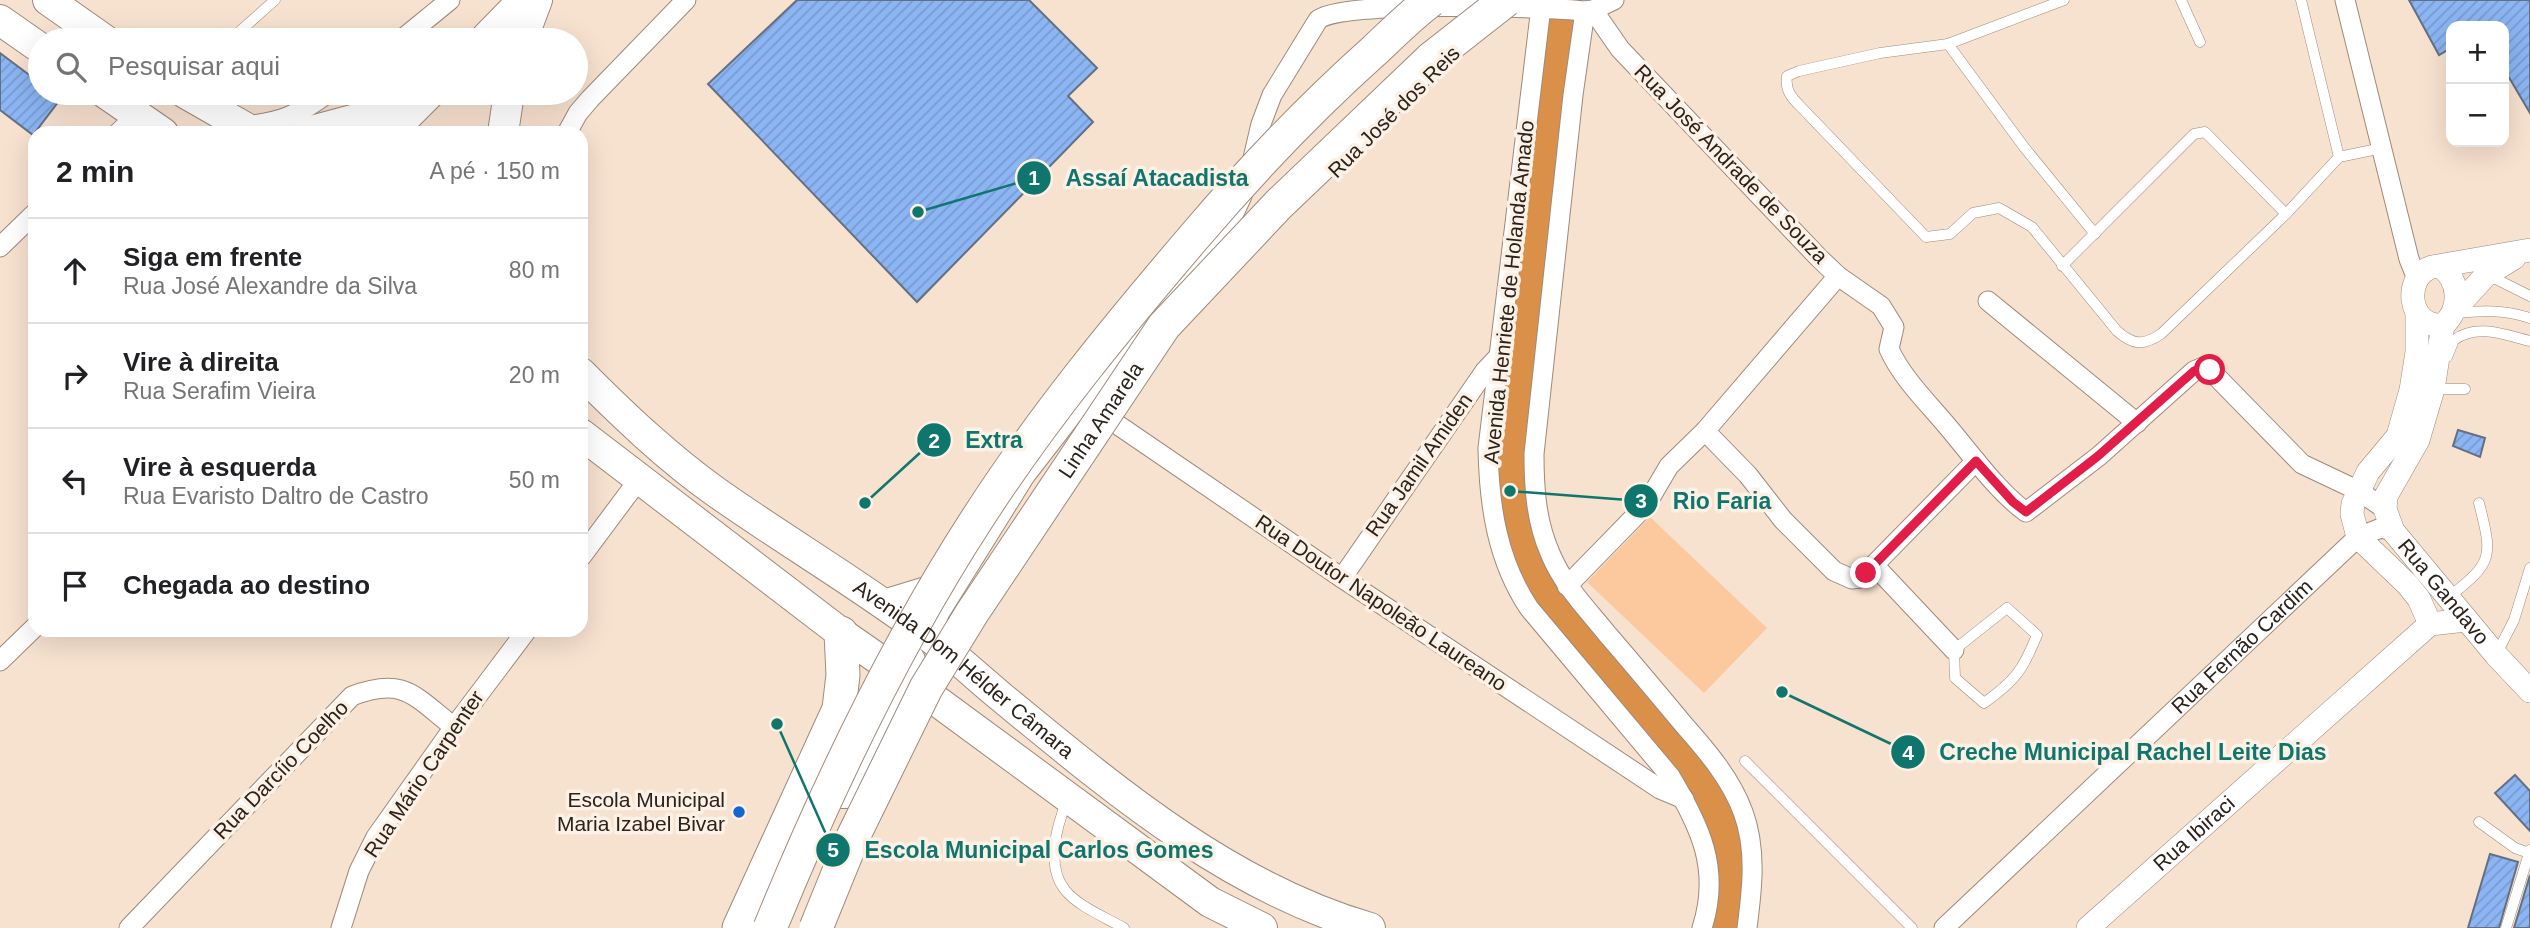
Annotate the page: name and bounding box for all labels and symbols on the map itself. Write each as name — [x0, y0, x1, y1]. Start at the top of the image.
street label: Rua José dos Reis — [1323, 41, 1464, 182]
street label: Rua José Andrade de Souza — [1630, 59, 1833, 268]
street label: Avenida Henriete de Holanda Amado — [1479, 119, 1538, 465]
callout: Assaí Atacadista — [1016, 156, 1263, 200]
text: Assaí Atacadista — [1065, 165, 1249, 191]
text: 1 — [1028, 166, 1040, 189]
route start — [2194, 354, 2225, 385]
street label: Linha Amarela — [1054, 358, 1148, 482]
street label: Rua Jamil Amiden — [1361, 389, 1477, 541]
callout: Extra — [917, 418, 1037, 462]
text: Extra — [965, 427, 1023, 453]
text: 2 — [928, 429, 940, 452]
callout: Rio Faria — [1624, 479, 1785, 523]
text: Rio Faria — [1673, 488, 1771, 514]
text: 3 — [1635, 489, 1647, 512]
street label: Rua Doutor Napoleão Laureano — [1251, 510, 1511, 695]
street label: Rua Gandavo — [2394, 534, 2494, 649]
route end — [1850, 557, 1881, 588]
street label: Rua Fernão Cardim — [2167, 574, 2317, 718]
street label: Avenida Dom Hélder Câmara — [850, 575, 1079, 763]
street label: Rua Mário Carpenter — [359, 686, 488, 861]
street label: Rua Darcíio Coelho — [209, 696, 353, 844]
callout: Creche Municipal Rachel Leite Dias — [1891, 730, 2341, 774]
text: Creche Municipal Rachel Leite Dias — [1939, 739, 2327, 765]
text: 4 — [1902, 741, 1914, 764]
place label: Escola Municipal Maria Izabel Bivar — [557, 788, 725, 835]
street label: Rua Ibiraci — [2149, 791, 2239, 875]
marker: Escola Municipal Maria Izabel Bivar — [731, 804, 747, 820]
callout: Escola Municipal Carlos Gomes — [816, 828, 1228, 872]
text: Escola Municipal Carlos Gomes — [865, 837, 1213, 863]
text: 5 — [827, 838, 839, 861]

